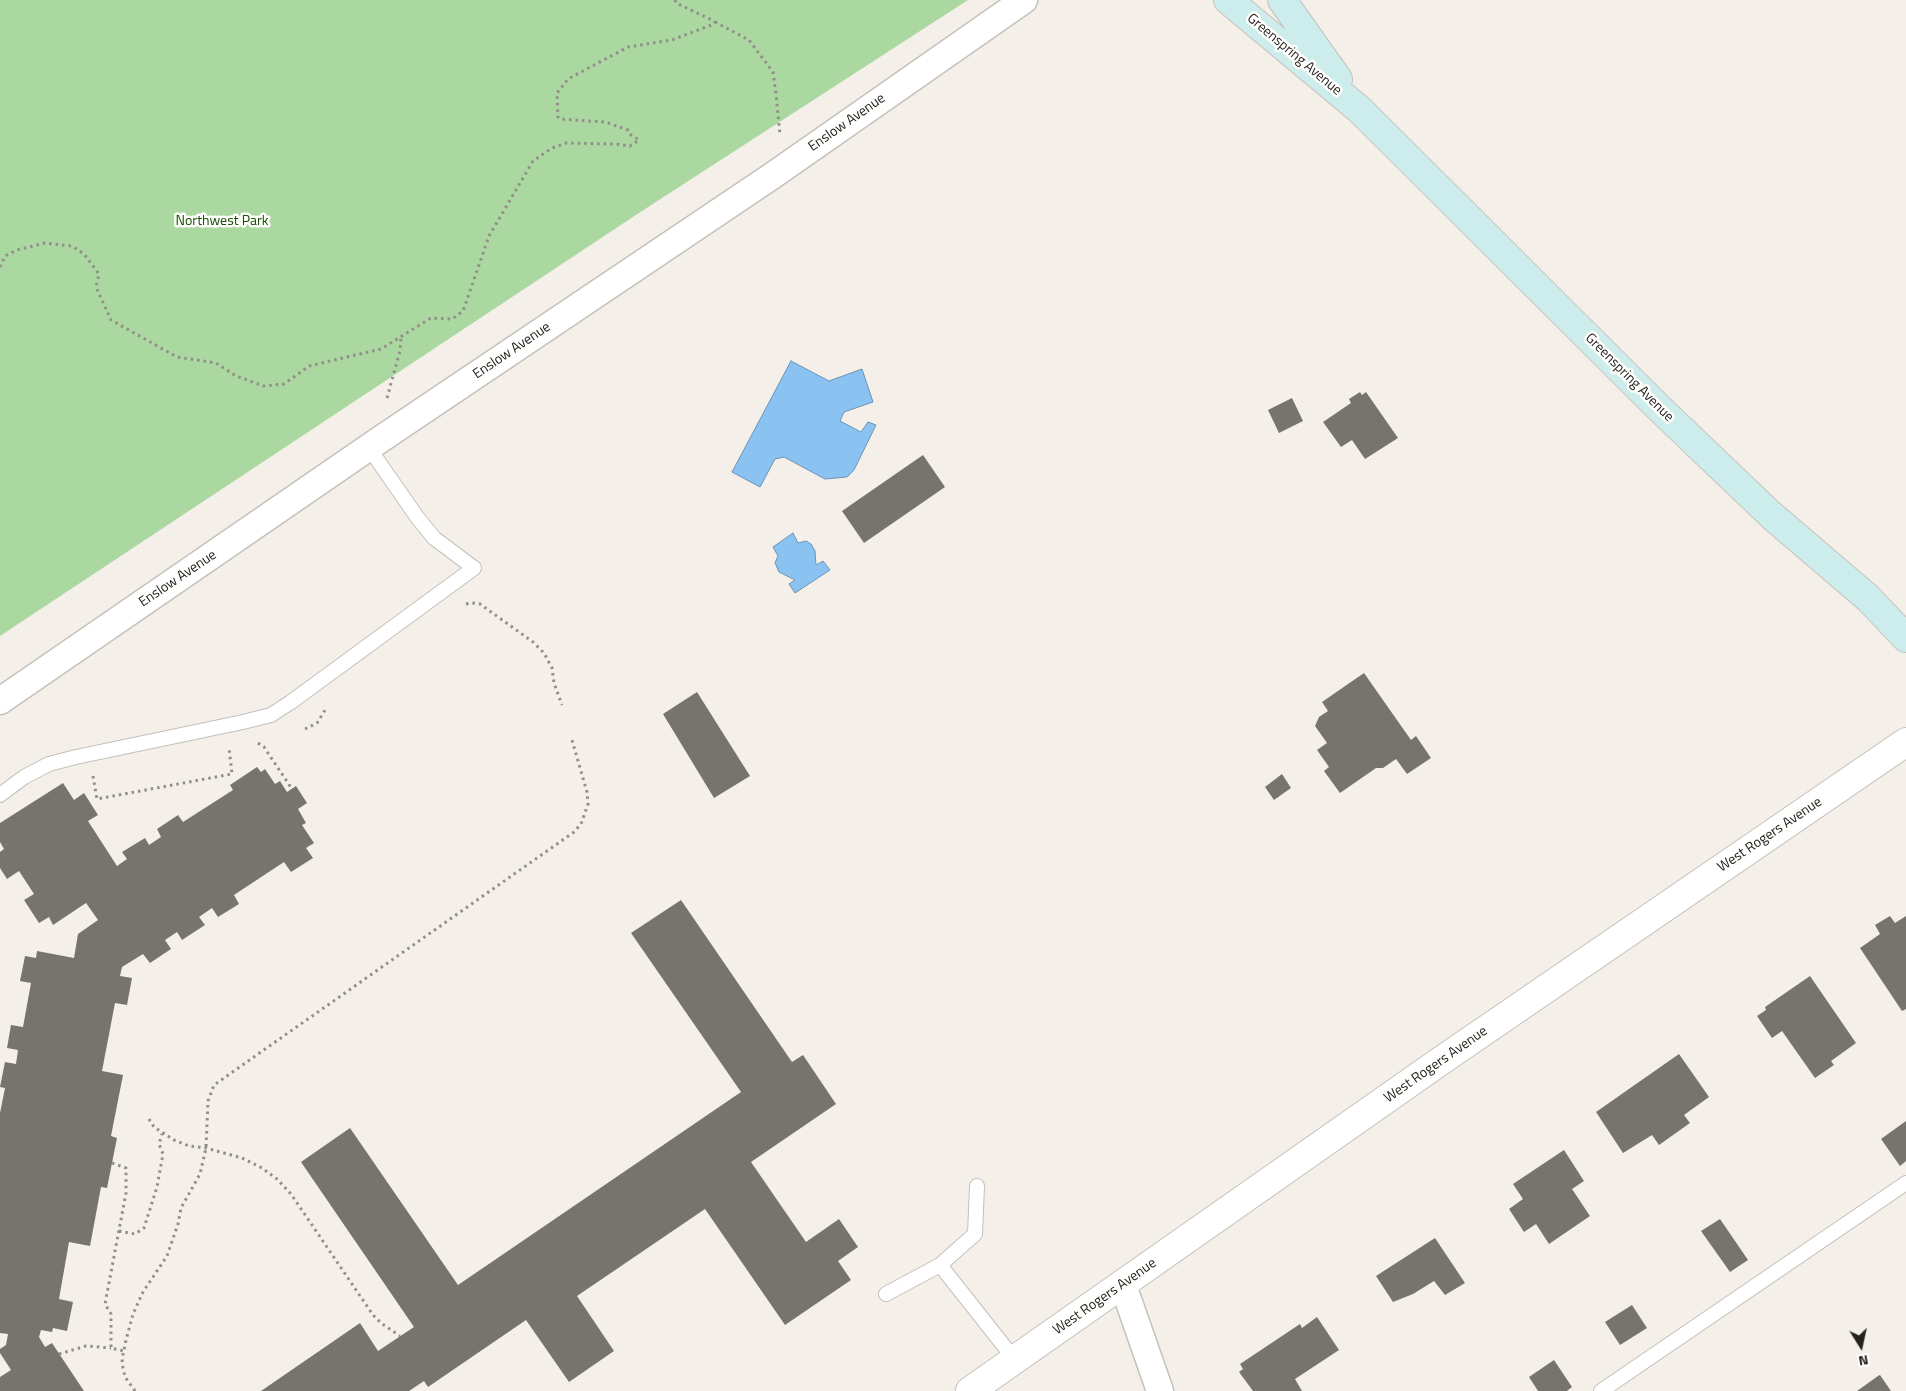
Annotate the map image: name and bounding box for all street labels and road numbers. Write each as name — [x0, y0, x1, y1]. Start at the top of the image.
street label: Greenspring Avenue — [1243, 11, 1345, 99]
street label: Enslow Avenue — [805, 90, 889, 156]
street label: Enslow Avenue — [470, 319, 554, 383]
street label: Greenspring Avenue — [1581, 330, 1677, 426]
street label: Enslow Avenue — [136, 547, 220, 611]
street label: West Rogers Avenue — [1715, 794, 1825, 876]
street label: West Rogers Avenue — [1381, 1023, 1491, 1107]
street label: West Rogers Avenue — [1050, 1255, 1160, 1339]

